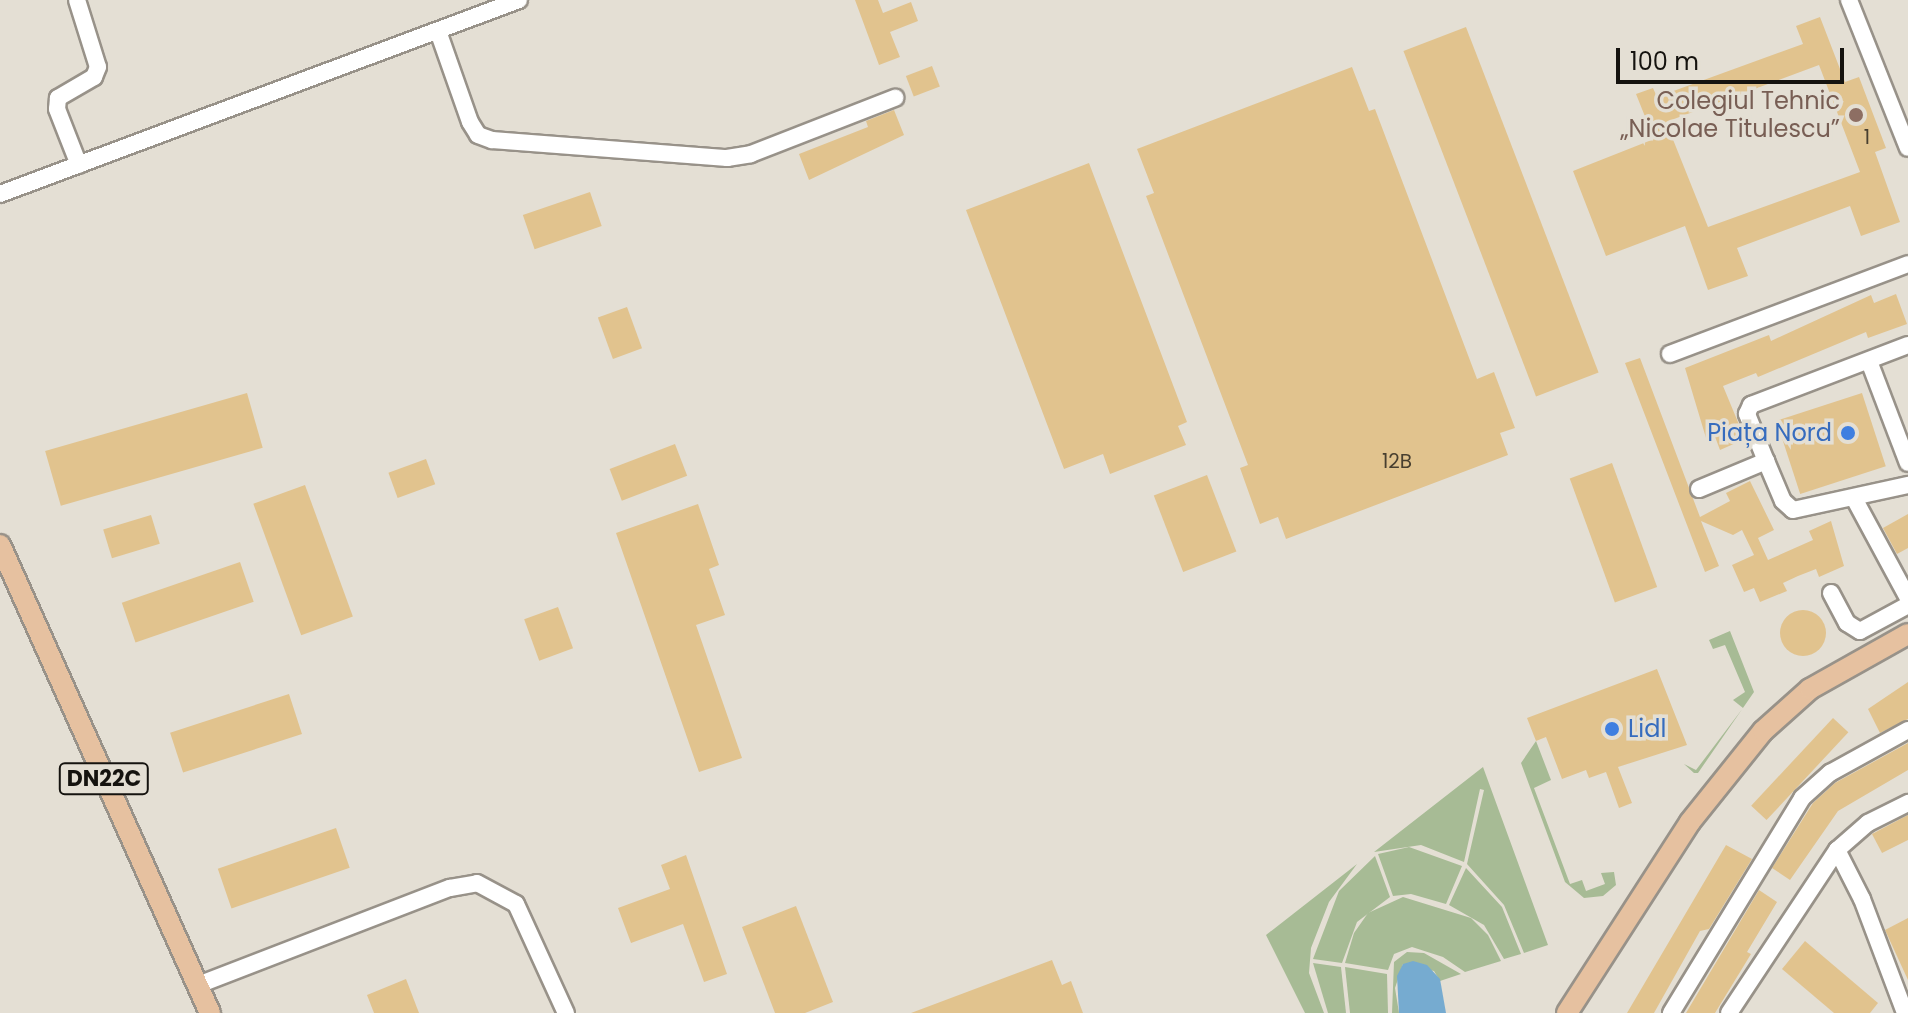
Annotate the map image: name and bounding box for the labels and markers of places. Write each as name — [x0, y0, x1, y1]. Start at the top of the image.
place label: Colegiul Tehnic „Nicolae Titulescu” — [1620, 87, 1840, 143]
marker: Colegiul Tehnic „Nicolae Titulescu” — [1847, 106, 1865, 124]
place label: Piața Nord — [1707, 419, 1832, 447]
marker: Piața Nord — [1839, 424, 1857, 442]
place label: Lidl — [1628, 715, 1666, 743]
marker: Lidl — [1603, 720, 1621, 738]

